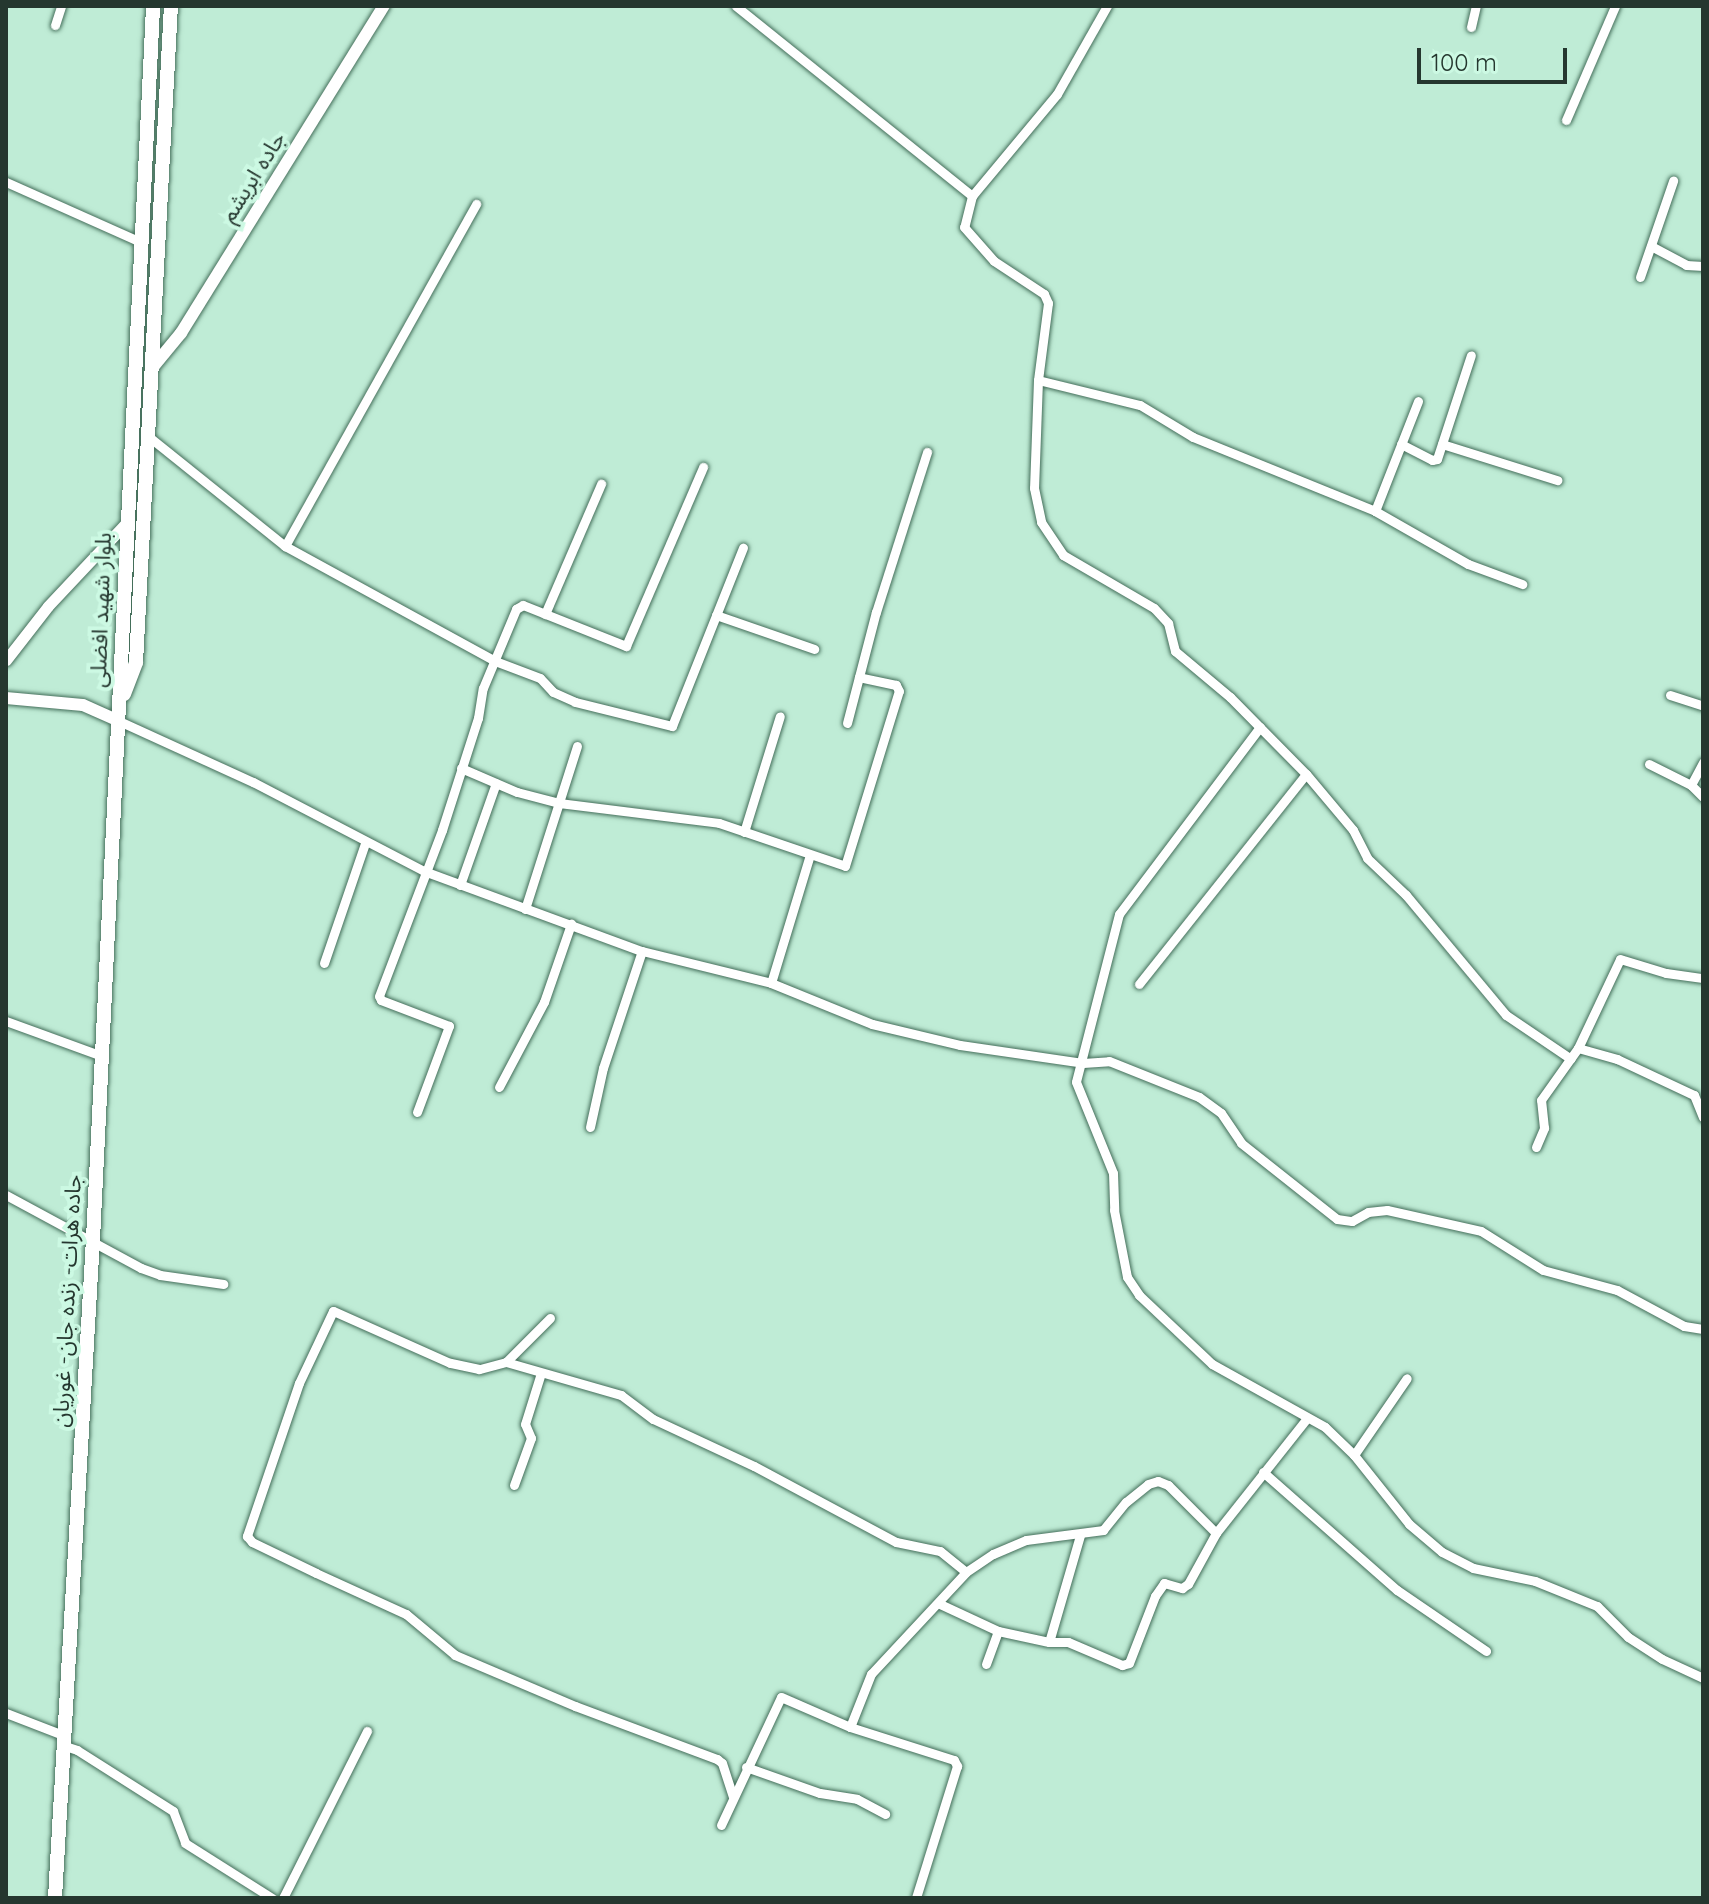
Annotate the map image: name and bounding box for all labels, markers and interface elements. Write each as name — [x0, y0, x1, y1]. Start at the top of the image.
scale bar — [1421, 32, 1571, 82]
text: 100 m — [1431, 47, 1497, 77]
street label: جاده ابریشم — [215, 127, 291, 227]
street label: بلوار شهید افضلی — [85, 532, 117, 688]
street label: جاده هرات- زنده جان- غوریان — [47, 1174, 87, 1428]

